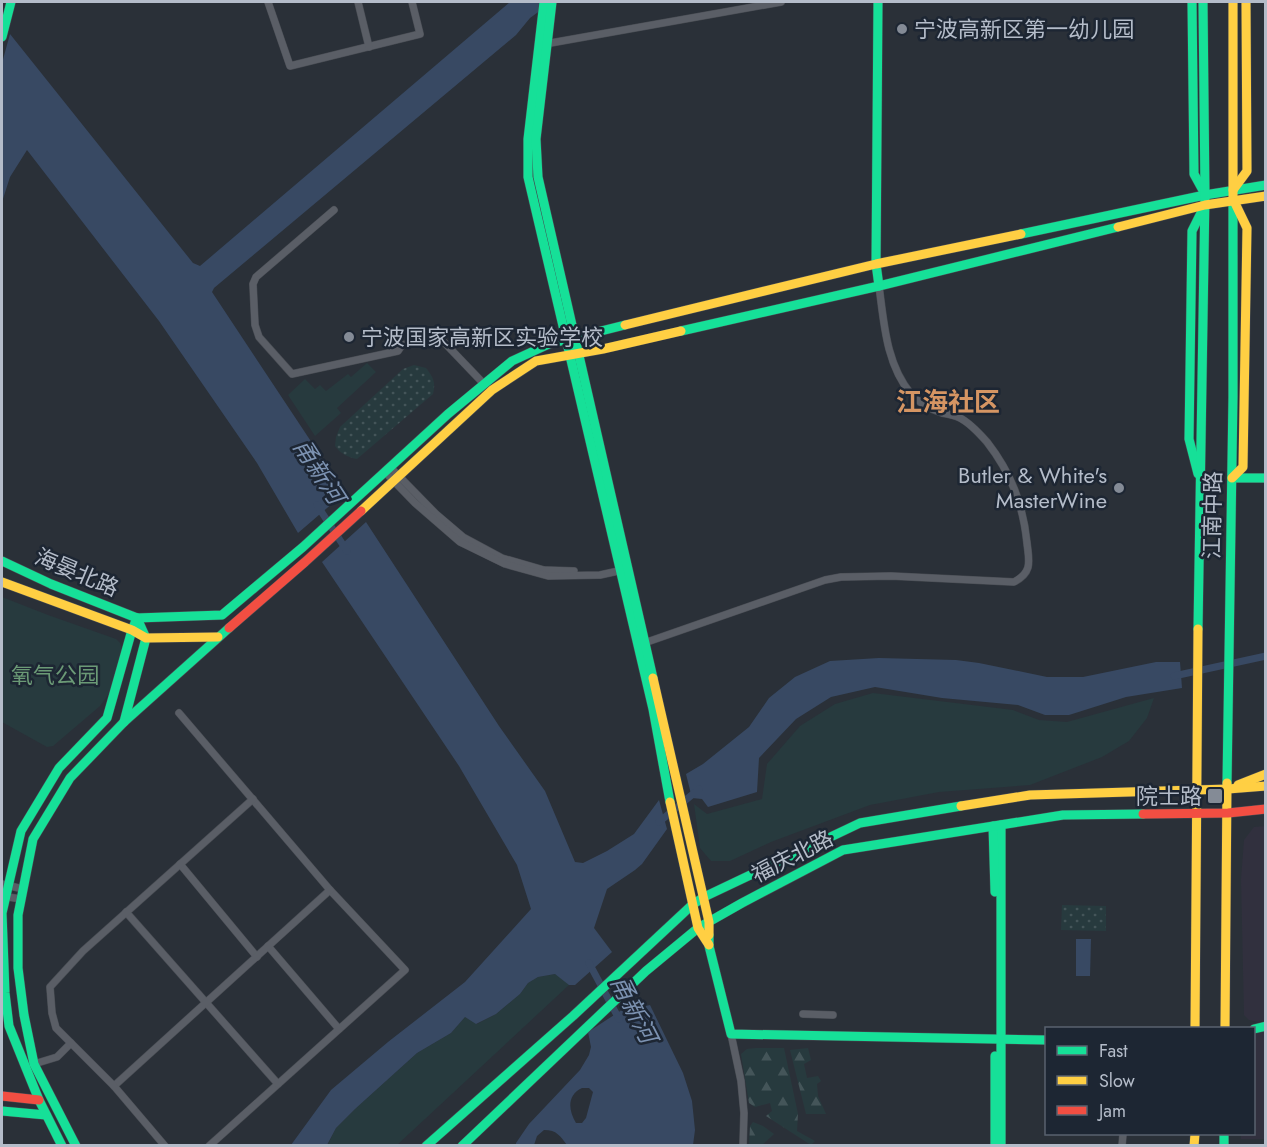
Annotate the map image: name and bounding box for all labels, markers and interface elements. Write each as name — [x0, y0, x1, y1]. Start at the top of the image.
place label: 宁波高新区第一幼儿园 — [914, 13, 1134, 45]
marker: 宁波高新区第一幼儿园 — [895, 22, 909, 36]
place label: 宁波国家高新区实验学校 — [361, 321, 603, 353]
marker: 宁波国家高新区实验学校 — [342, 330, 356, 344]
district label: 江海社区 — [896, 383, 1000, 421]
water label: 甬新河 — [285, 431, 355, 514]
place label: Butler & White's MasterWine — [958, 459, 1107, 516]
street label: 江南中路 — [1195, 471, 1229, 559]
marker: Butler & White's MasterWine — [1112, 481, 1126, 495]
street label: 海晏北路 — [30, 540, 124, 604]
park label: 氧气公园 — [11, 659, 99, 691]
place label: 院士路 — [1136, 780, 1202, 812]
marker: 院士路 — [1206, 787, 1224, 805]
street label: 福庆北路 — [746, 822, 838, 890]
water label: 甬新河 — [602, 969, 668, 1053]
legend — [1045, 1027, 1255, 1135]
text: Fast — [1099, 1038, 1128, 1064]
text: Slow — [1099, 1068, 1136, 1094]
text: Jam — [1097, 1098, 1126, 1124]

